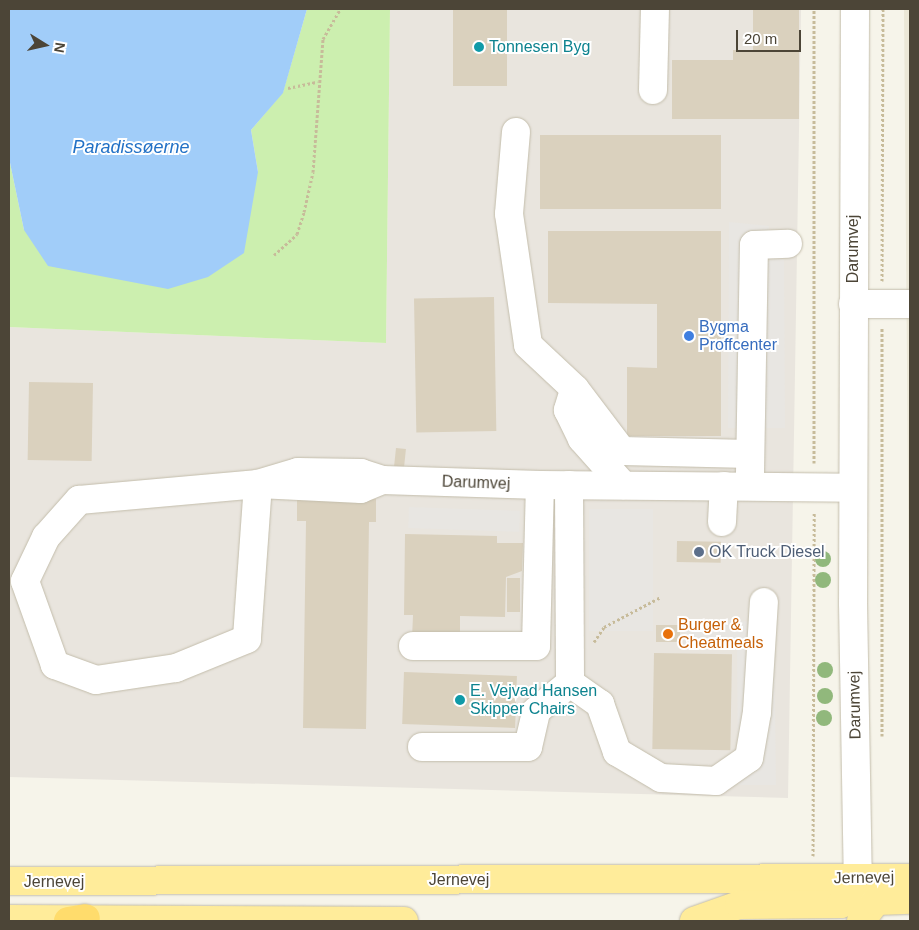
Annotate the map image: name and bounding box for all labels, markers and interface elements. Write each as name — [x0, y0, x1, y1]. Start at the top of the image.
north arrow — [20, 20, 70, 70]
scale bar — [739, 20, 804, 52]
text: 20 m — [744, 30, 777, 47]
place label: Tonnesen Byg — [489, 37, 590, 57]
text: N — [51, 41, 69, 54]
marker: Tonnesen Byg — [473, 41, 485, 53]
water label: Paradissøerne — [72, 136, 190, 158]
street label: Darumvej — [843, 215, 863, 283]
place label: Bygma Proffcenter — [699, 317, 777, 355]
marker: Bygma Proffcenter — [683, 330, 695, 342]
street label: Darumvej — [441, 472, 511, 494]
place label: OK Truck Diesel — [709, 542, 825, 562]
marker: OK Truck Diesel — [693, 546, 705, 558]
place label: Burger & Cheatmeals — [678, 615, 763, 653]
marker: Burger & Cheatmeals — [662, 628, 674, 640]
street label: Darumvej — [845, 671, 865, 739]
place label: E. Vejvad Hansen Skipper Chairs — [470, 681, 597, 719]
marker: E. Vejvad Hansen Skipper Chairs — [454, 694, 466, 706]
street label: Jernevej — [834, 868, 894, 888]
street label: Jernevej — [429, 870, 489, 890]
street label: Jernevej — [24, 872, 84, 892]

